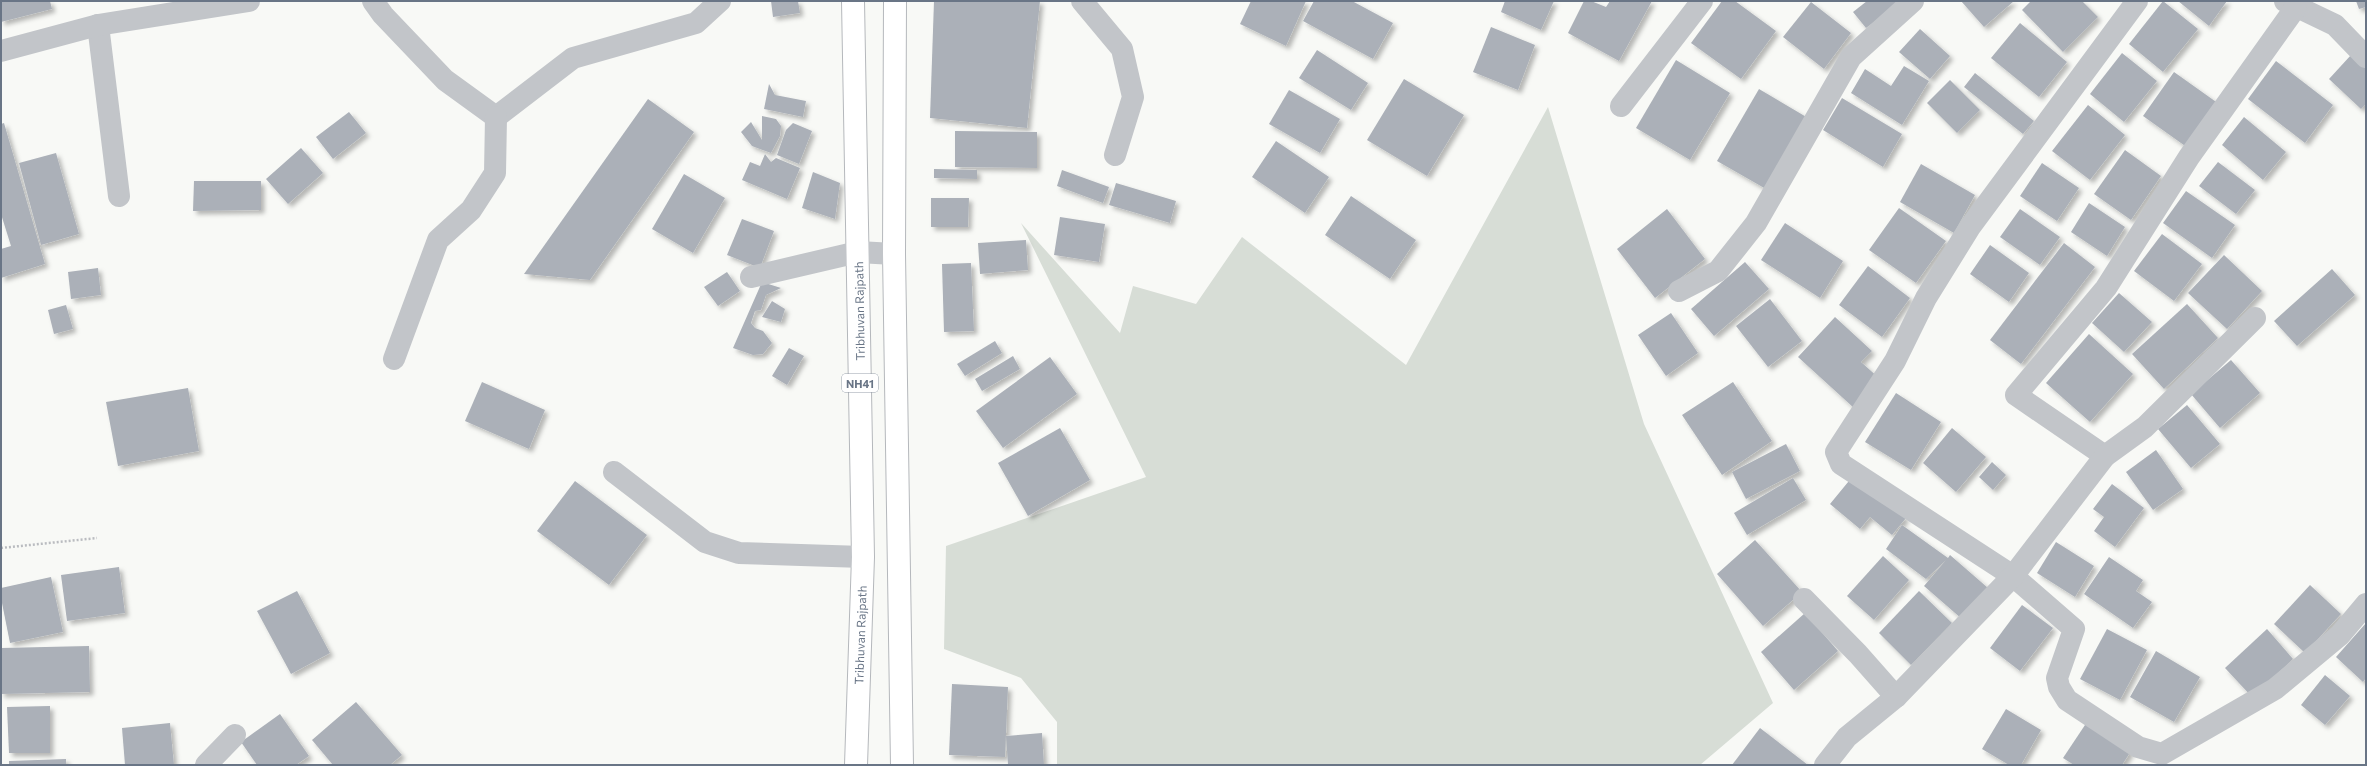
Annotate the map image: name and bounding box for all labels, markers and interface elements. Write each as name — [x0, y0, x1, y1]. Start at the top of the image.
street label: Tribhuvan Rajpath — [851, 261, 867, 361]
road number: NH41 — [842, 374, 878, 392]
street label: Tribhuvan Rajpath — [851, 585, 869, 685]

